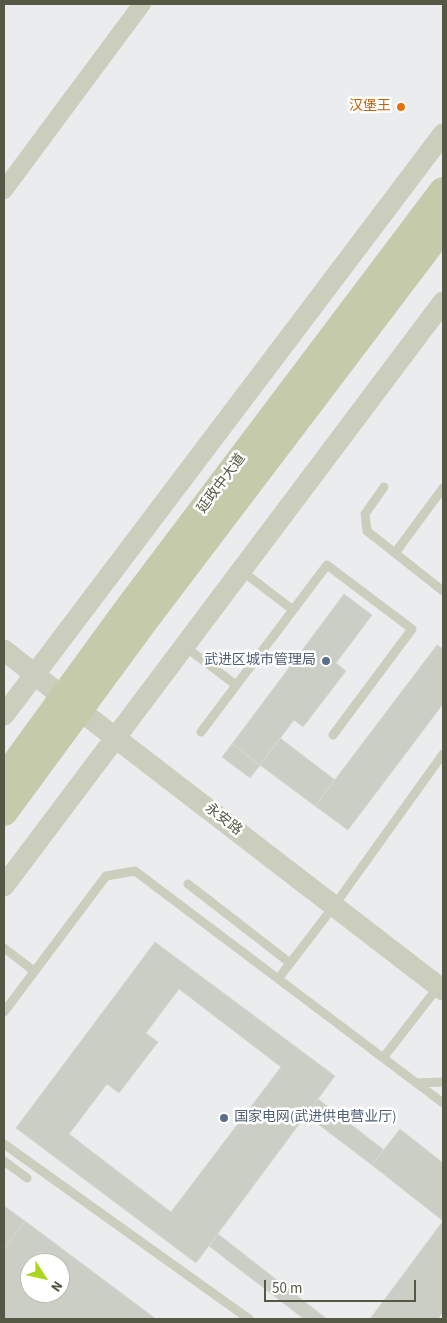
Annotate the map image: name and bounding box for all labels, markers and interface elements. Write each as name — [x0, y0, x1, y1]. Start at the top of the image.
place label: 汉堡王 — [349, 99, 391, 115]
marker: 汉堡王 — [395, 101, 407, 113]
street label: 延政中大道 — [194, 451, 250, 517]
place label: 武进区城市管理局 — [204, 653, 316, 669]
marker: 武进区城市管理局 — [320, 655, 332, 667]
street label: 永安路 — [201, 800, 245, 840]
place label: 国家电网(武进供电营业厅) — [234, 1110, 396, 1126]
marker: 国家电网(武进供电营业厅) — [218, 1112, 230, 1124]
north arrow — [20, 1253, 70, 1303]
scale bar — [267, 1270, 420, 1302]
text: N — [46, 1276, 67, 1296]
text: 50 m — [272, 1278, 302, 1299]

